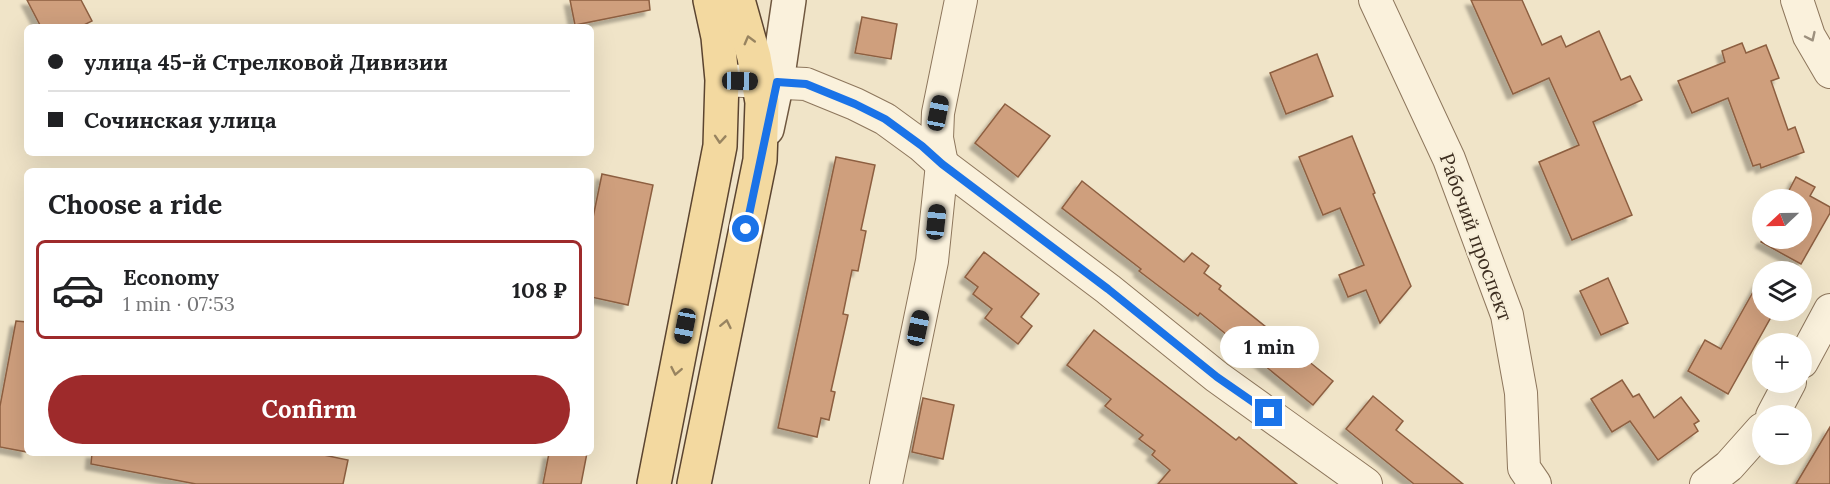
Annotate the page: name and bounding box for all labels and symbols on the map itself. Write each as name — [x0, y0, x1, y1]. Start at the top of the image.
one-way arrow — [1803, 31, 1815, 42]
one-way arrow — [744, 35, 757, 45]
car — [722, 72, 758, 90]
car — [926, 94, 950, 132]
one-way arrow — [713, 134, 726, 143]
street label: Рабочий проспект — [1434, 149, 1518, 324]
north arrow — [1752, 189, 1812, 249]
car — [925, 203, 947, 241]
route start — [732, 215, 759, 242]
car — [673, 307, 697, 345]
car — [905, 309, 931, 347]
one-way arrow — [719, 319, 732, 329]
callout: 1 min — [1220, 326, 1318, 368]
one-way arrow — [670, 366, 683, 376]
route end — [1255, 399, 1282, 426]

